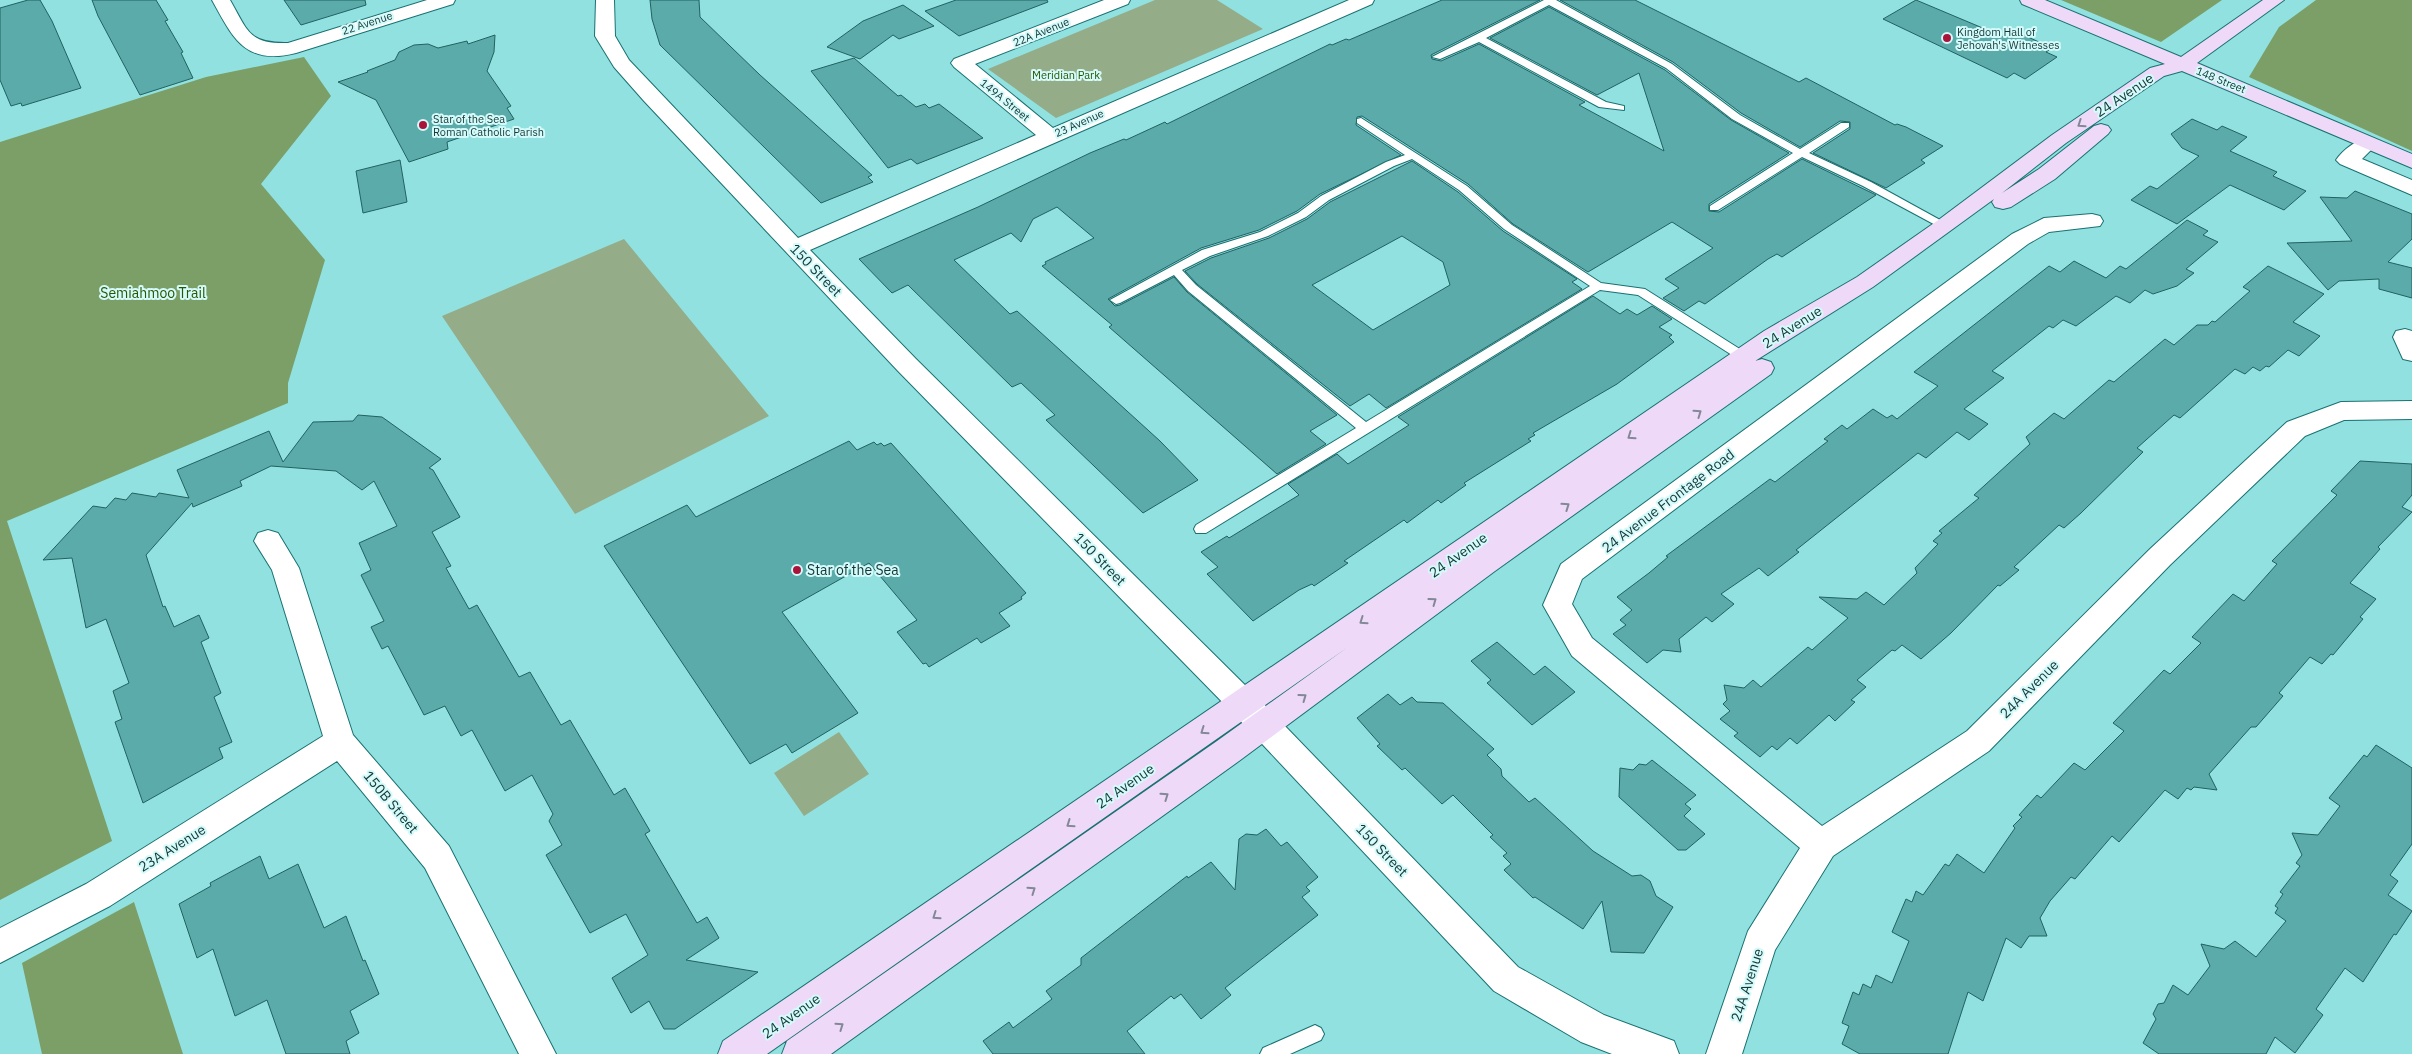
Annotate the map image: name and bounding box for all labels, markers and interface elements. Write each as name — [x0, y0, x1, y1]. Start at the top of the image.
street label: 22 Avenue — [340, 8, 394, 38]
street label: 22A Avenue — [1011, 14, 1071, 50]
place label: Kingdom Hall of Jehovah's Witnesses — [1957, 25, 2060, 52]
marker: Kingdom Hall of Jehovah's Witnesses — [1941, 32, 1953, 44]
street label: 148 Street — [2194, 64, 2248, 96]
park label: Meridian Park — [1032, 68, 1100, 82]
street label: 24 Avenue — [2091, 69, 2157, 121]
street label: 149A Street — [977, 76, 1033, 124]
street label: 23 Avenue — [1052, 106, 1106, 140]
place label: Star of the Sea Roman Catholic Parish — [433, 112, 544, 139]
one-way arrow — [2077, 118, 2086, 127]
marker: Star of the Sea Roman Catholic Parish — [417, 119, 429, 131]
street label: 150 Street — [786, 240, 846, 300]
park label: Semiahmoo Trail — [100, 284, 206, 302]
street label: 24 Avenue — [1759, 301, 1825, 352]
one-way arrow — [1693, 410, 1702, 419]
one-way arrow — [1627, 430, 1637, 439]
street label: 24 Avenue Frontage Road — [1598, 445, 1738, 557]
one-way arrow — [1560, 503, 1569, 512]
street label: 24 Avenue — [1425, 528, 1491, 582]
street label: 150 Street — [1070, 529, 1130, 589]
place label: Star of the Sea — [807, 561, 899, 579]
marker: Star of the Sea — [791, 564, 803, 576]
one-way arrow — [1428, 598, 1437, 607]
one-way arrow — [1360, 615, 1369, 624]
street label: 24A Avenue — [1996, 656, 2062, 722]
one-way arrow — [1297, 695, 1306, 703]
one-way arrow — [1200, 725, 1209, 735]
street label: 24 Avenue — [1092, 759, 1158, 813]
street label: 150B Street — [360, 767, 422, 837]
one-way arrow — [1159, 793, 1169, 802]
one-way arrow — [1066, 818, 1076, 827]
street label: 23A Avenue — [135, 820, 209, 876]
street label: 150 Street — [1352, 820, 1412, 880]
one-way arrow — [1027, 887, 1036, 896]
one-way arrow — [932, 910, 942, 919]
street label: 24A Avenue — [1727, 946, 1767, 1024]
street label: 24 Avenue — [758, 989, 824, 1043]
one-way arrow — [834, 1023, 844, 1032]

